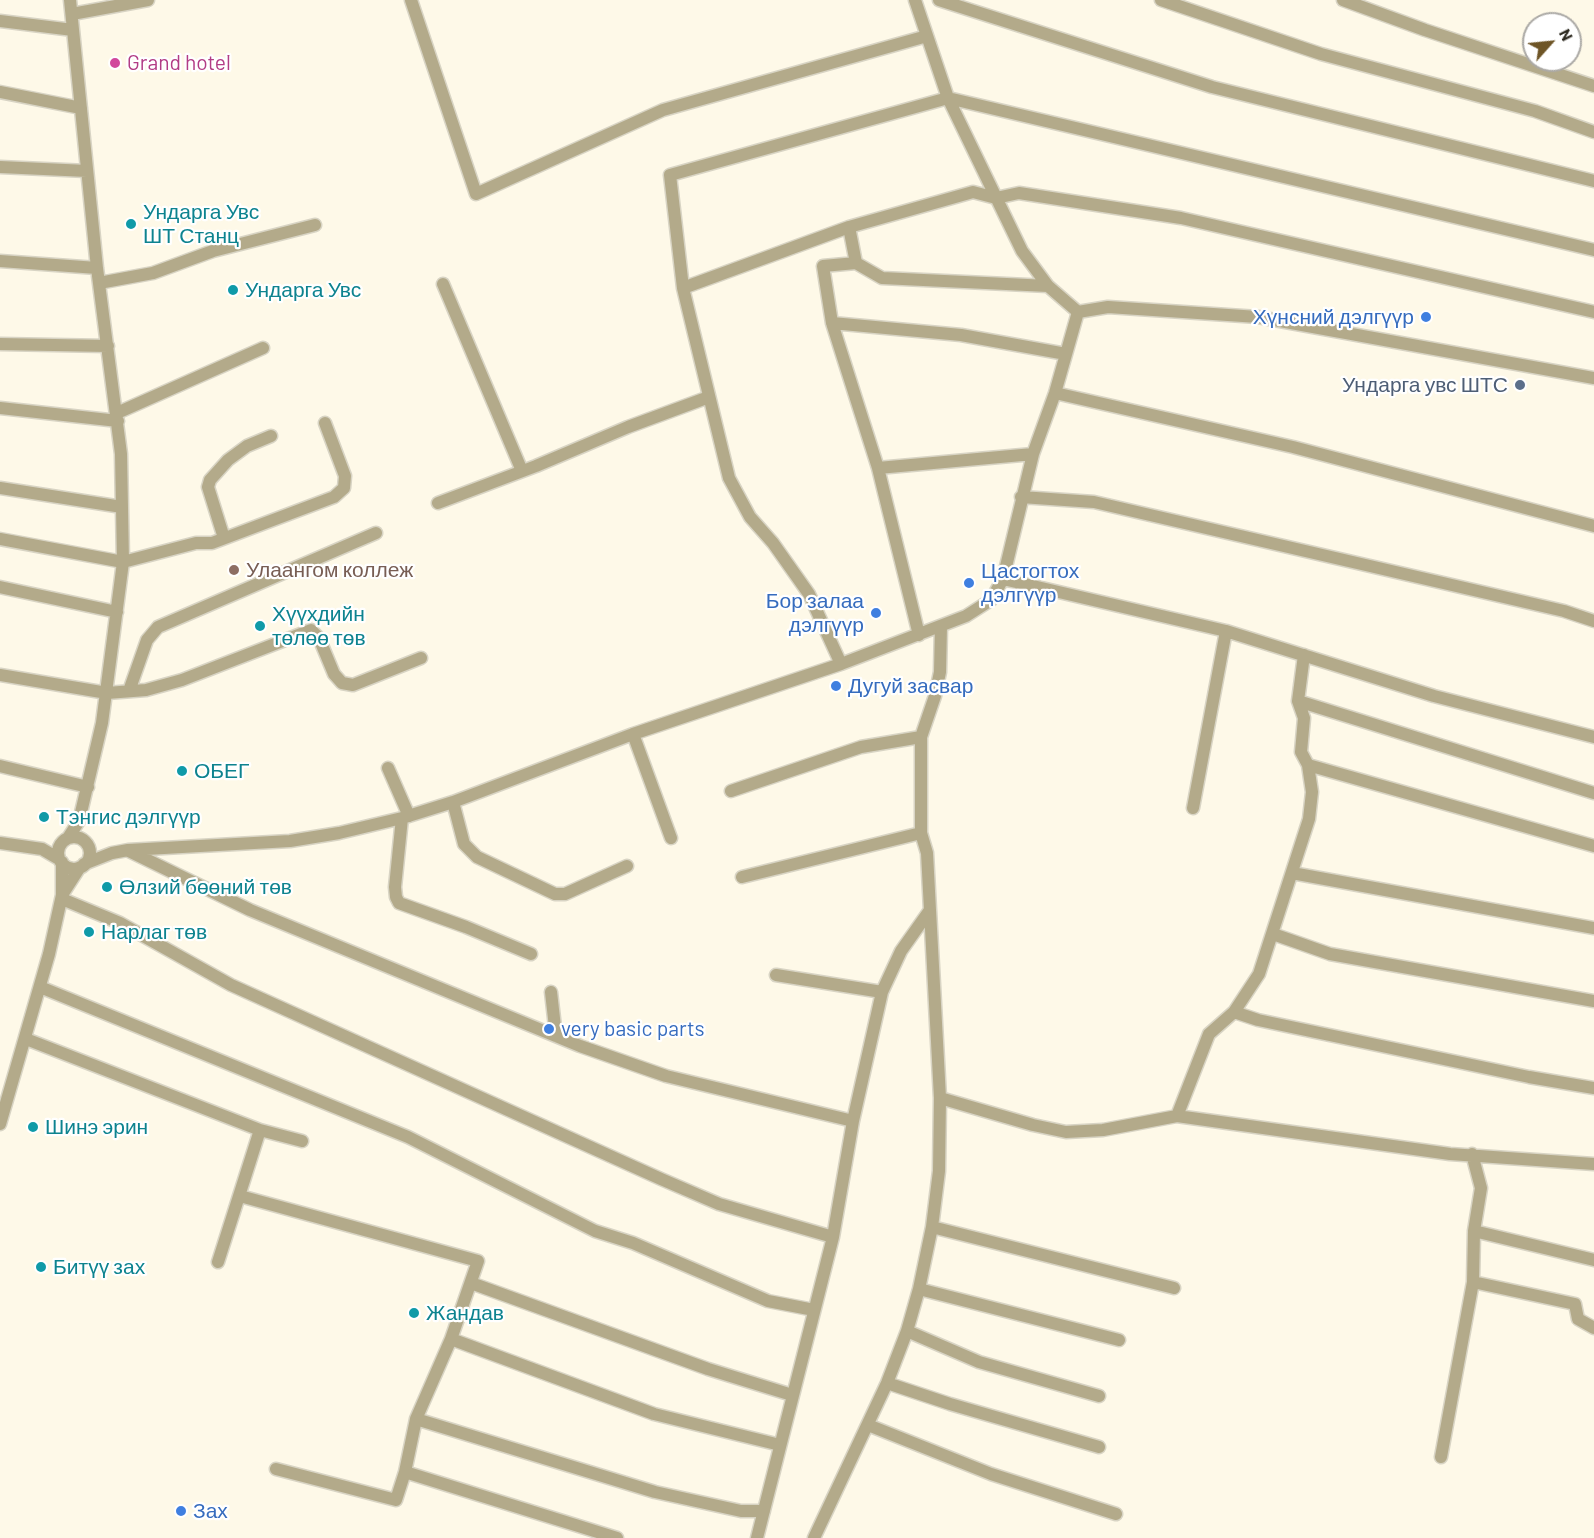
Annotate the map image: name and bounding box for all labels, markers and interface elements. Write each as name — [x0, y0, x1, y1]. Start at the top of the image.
north arrow — [1522, 12, 1582, 72]
text: N — [1556, 25, 1578, 44]
place label: Grand hotel — [127, 50, 231, 76]
marker: Grand hotel — [108, 56, 122, 70]
place label: Ундарга Увс ШТ Станц — [143, 199, 259, 249]
marker: Ундарга Увс ШТ Станц — [124, 217, 138, 231]
place label: Ундарга Увс — [245, 277, 361, 303]
marker: Ундарга Увс — [226, 283, 240, 297]
place label: Хүнсний дэлгүүр — [1253, 304, 1414, 330]
marker: Хүнсний дэлгүүр — [1419, 310, 1433, 324]
place label: Ундарга увс ШТС — [1342, 372, 1508, 398]
marker: Ундарга увс ШТС — [1513, 378, 1527, 392]
place label: Улаангом коллеж — [246, 557, 413, 583]
place label: Цастогтох дэлгүүр — [981, 558, 1079, 608]
marker: Улаангом коллеж — [227, 563, 241, 577]
marker: Цастогтох дэлгүүр — [962, 576, 976, 590]
place label: Бор залаа дэлгүүр — [766, 588, 864, 638]
place label: Хүүхдийн төлөө төв — [272, 601, 366, 651]
marker: Бор залаа дэлгүүр — [869, 606, 883, 620]
marker: Хүүхдийн төлөө төв — [253, 619, 267, 633]
place label: Дугуй засвар — [848, 673, 973, 699]
marker: Дугуй засвар — [829, 679, 843, 693]
place label: ОБЕГ — [194, 758, 249, 784]
marker: ОБЕГ — [175, 764, 189, 778]
place label: Тэнгис дэлгүүр — [56, 804, 201, 830]
marker: Тэнгис дэлгүүр — [37, 810, 51, 824]
place label: Өлзий бөөний төв — [119, 874, 292, 900]
marker: Өлзий бөөний төв — [100, 880, 114, 894]
place label: Нарлаг төв — [101, 919, 207, 945]
marker: Нарлаг төв — [82, 925, 96, 939]
place label: very basic parts — [561, 1016, 705, 1042]
marker: very basic parts — [542, 1022, 556, 1036]
place label: Шинэ эрин — [45, 1114, 148, 1140]
marker: Шинэ эрин — [26, 1120, 40, 1134]
place label: Битүү зах — [53, 1254, 145, 1280]
marker: Битүү зах — [34, 1260, 48, 1274]
place label: Жандав — [426, 1300, 504, 1326]
marker: Жандав — [407, 1306, 421, 1320]
place label: Зах — [193, 1498, 228, 1524]
marker: Зах — [174, 1504, 188, 1518]

